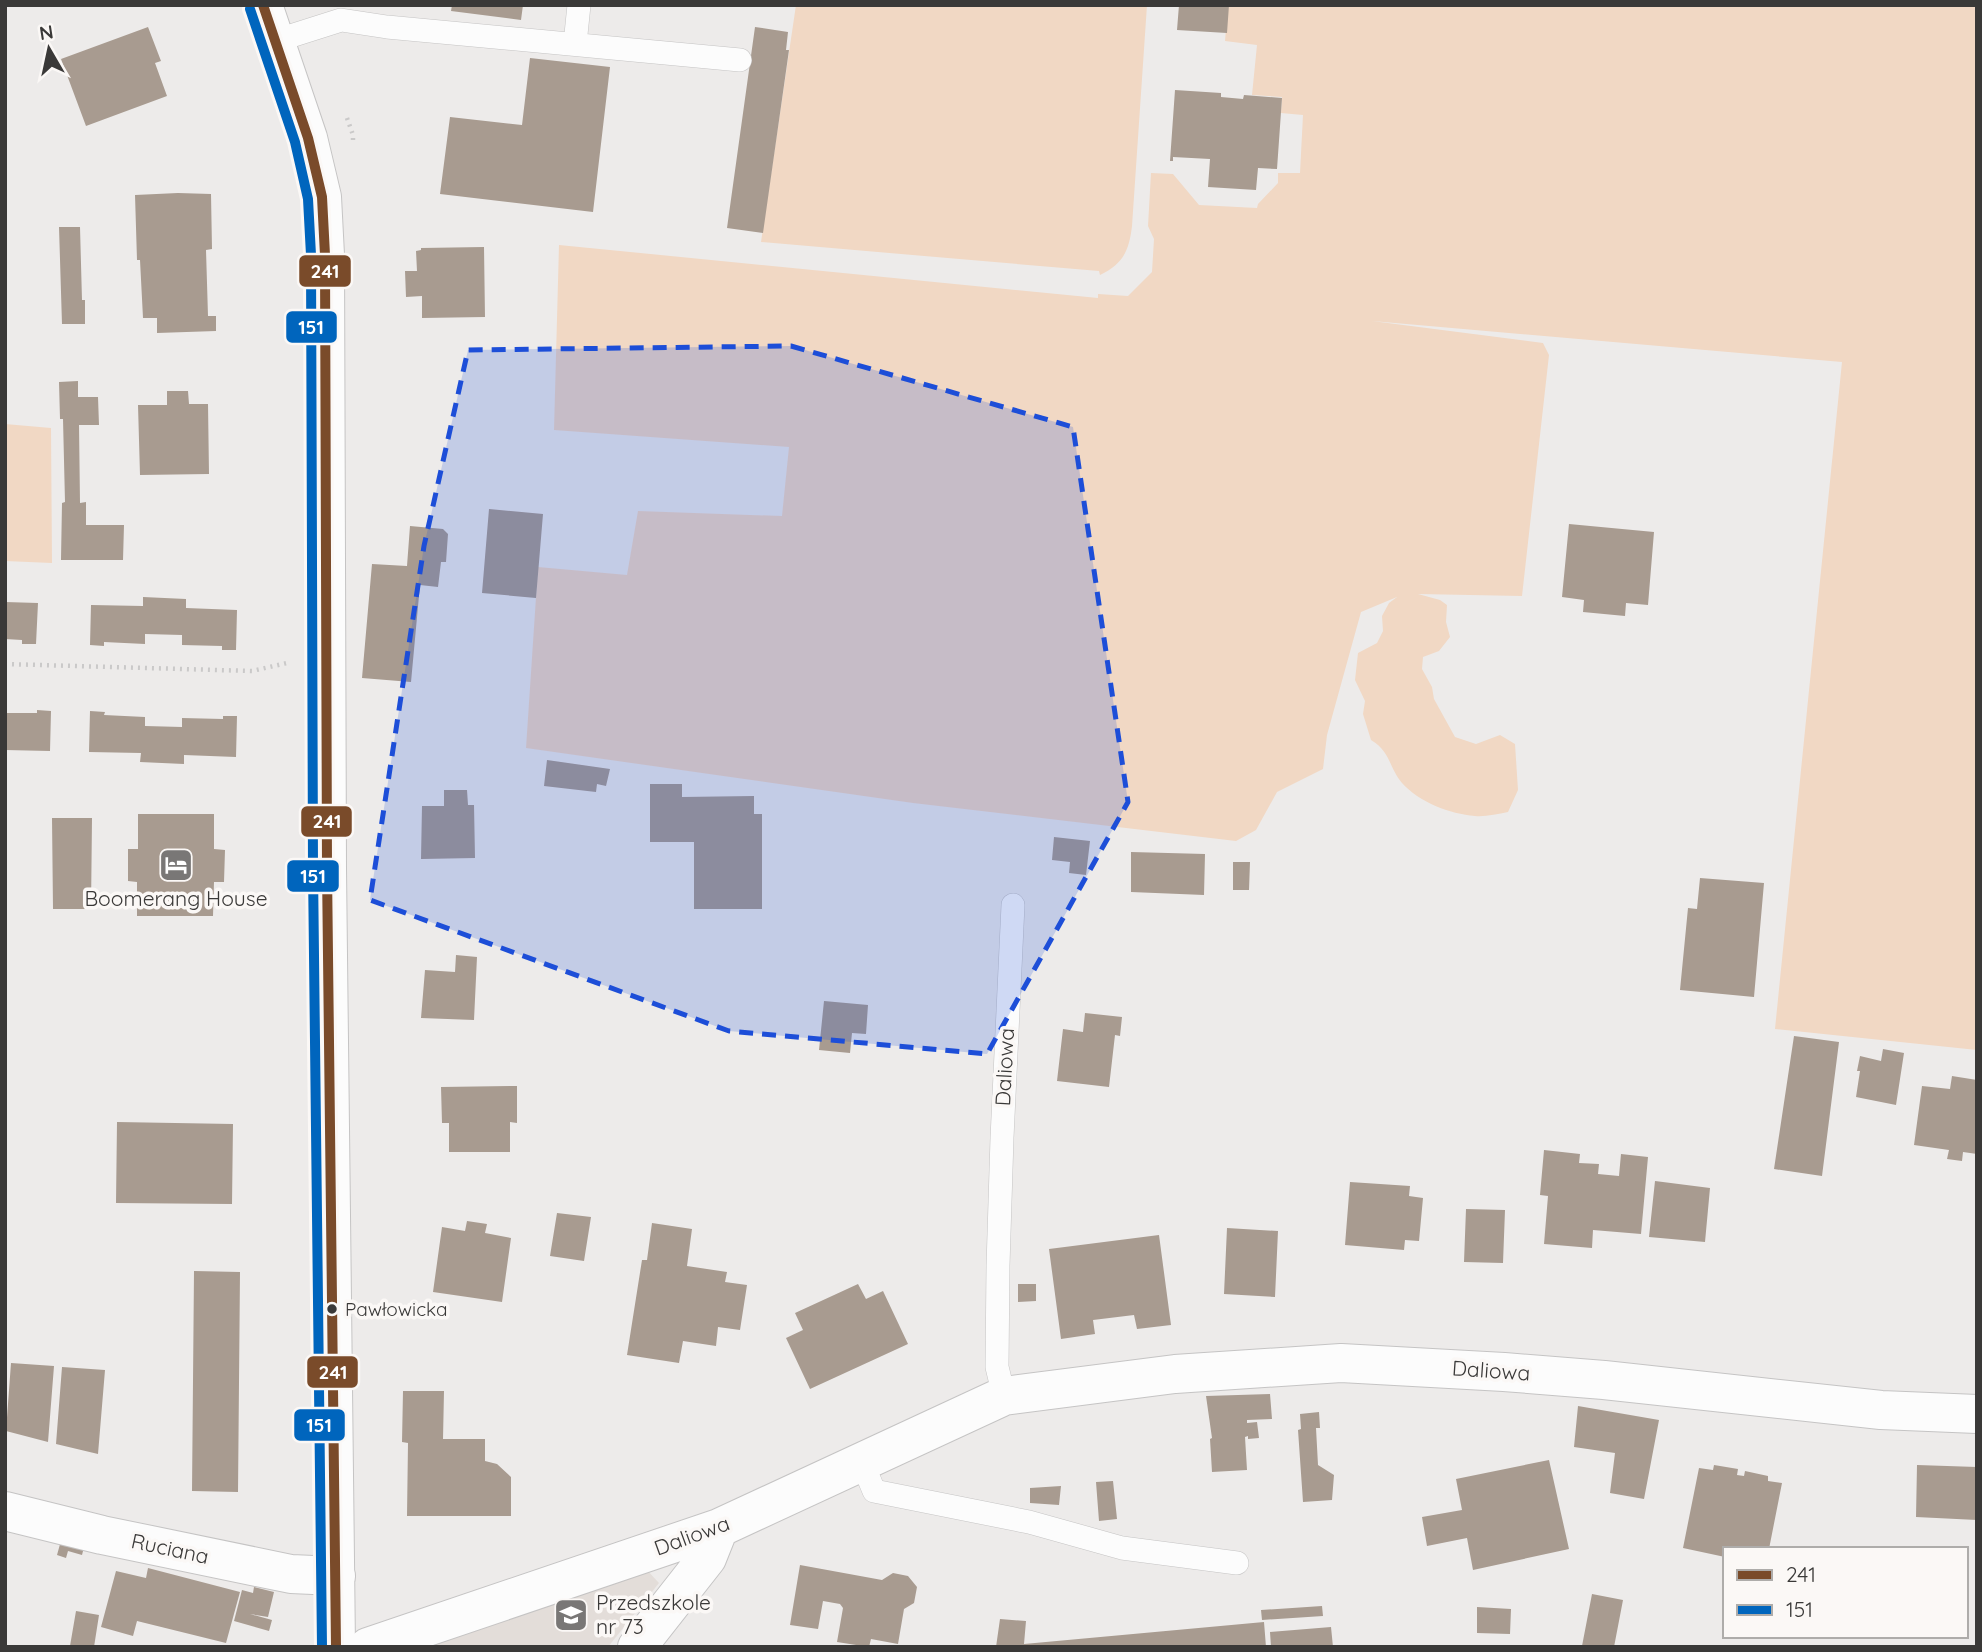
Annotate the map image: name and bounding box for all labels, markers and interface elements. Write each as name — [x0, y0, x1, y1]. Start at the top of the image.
north arrow — [14, 14, 84, 84]
text: N — [38, 19, 55, 45]
line badge: 241 — [298, 254, 352, 288]
text: 241 — [311, 259, 339, 283]
line badge: 151 — [285, 310, 338, 344]
text: 151 — [298, 315, 324, 339]
line badge: 241 — [300, 805, 353, 838]
text: 241 — [313, 809, 341, 833]
hotel icon: Boomerang House — [157, 846, 195, 884]
line badge: 151 — [286, 859, 340, 893]
text: 151 — [300, 864, 326, 888]
place label: Boomerang House — [84, 885, 268, 911]
street label: Daliowa — [989, 1027, 1019, 1107]
place label: Pawłowicka — [345, 1297, 448, 1321]
marker: Pawłowicka — [325, 1302, 339, 1316]
street label: Daliowa — [1451, 1354, 1531, 1386]
line badge: 241 — [306, 1355, 359, 1389]
text: 241 — [319, 1360, 347, 1384]
line badge: 151 — [293, 1408, 346, 1442]
text: 151 — [306, 1413, 332, 1437]
street label: Daliowa — [650, 1509, 733, 1561]
street label: Ruciana — [129, 1527, 211, 1569]
legend — [1723, 1547, 1968, 1638]
text: 241 — [1786, 1561, 1816, 1587]
place label: Przedszkole nr 73 — [596, 1589, 711, 1639]
school or university icon: Przedszkole nr 73 — [552, 1596, 590, 1634]
text: 151 — [1786, 1596, 1813, 1622]

